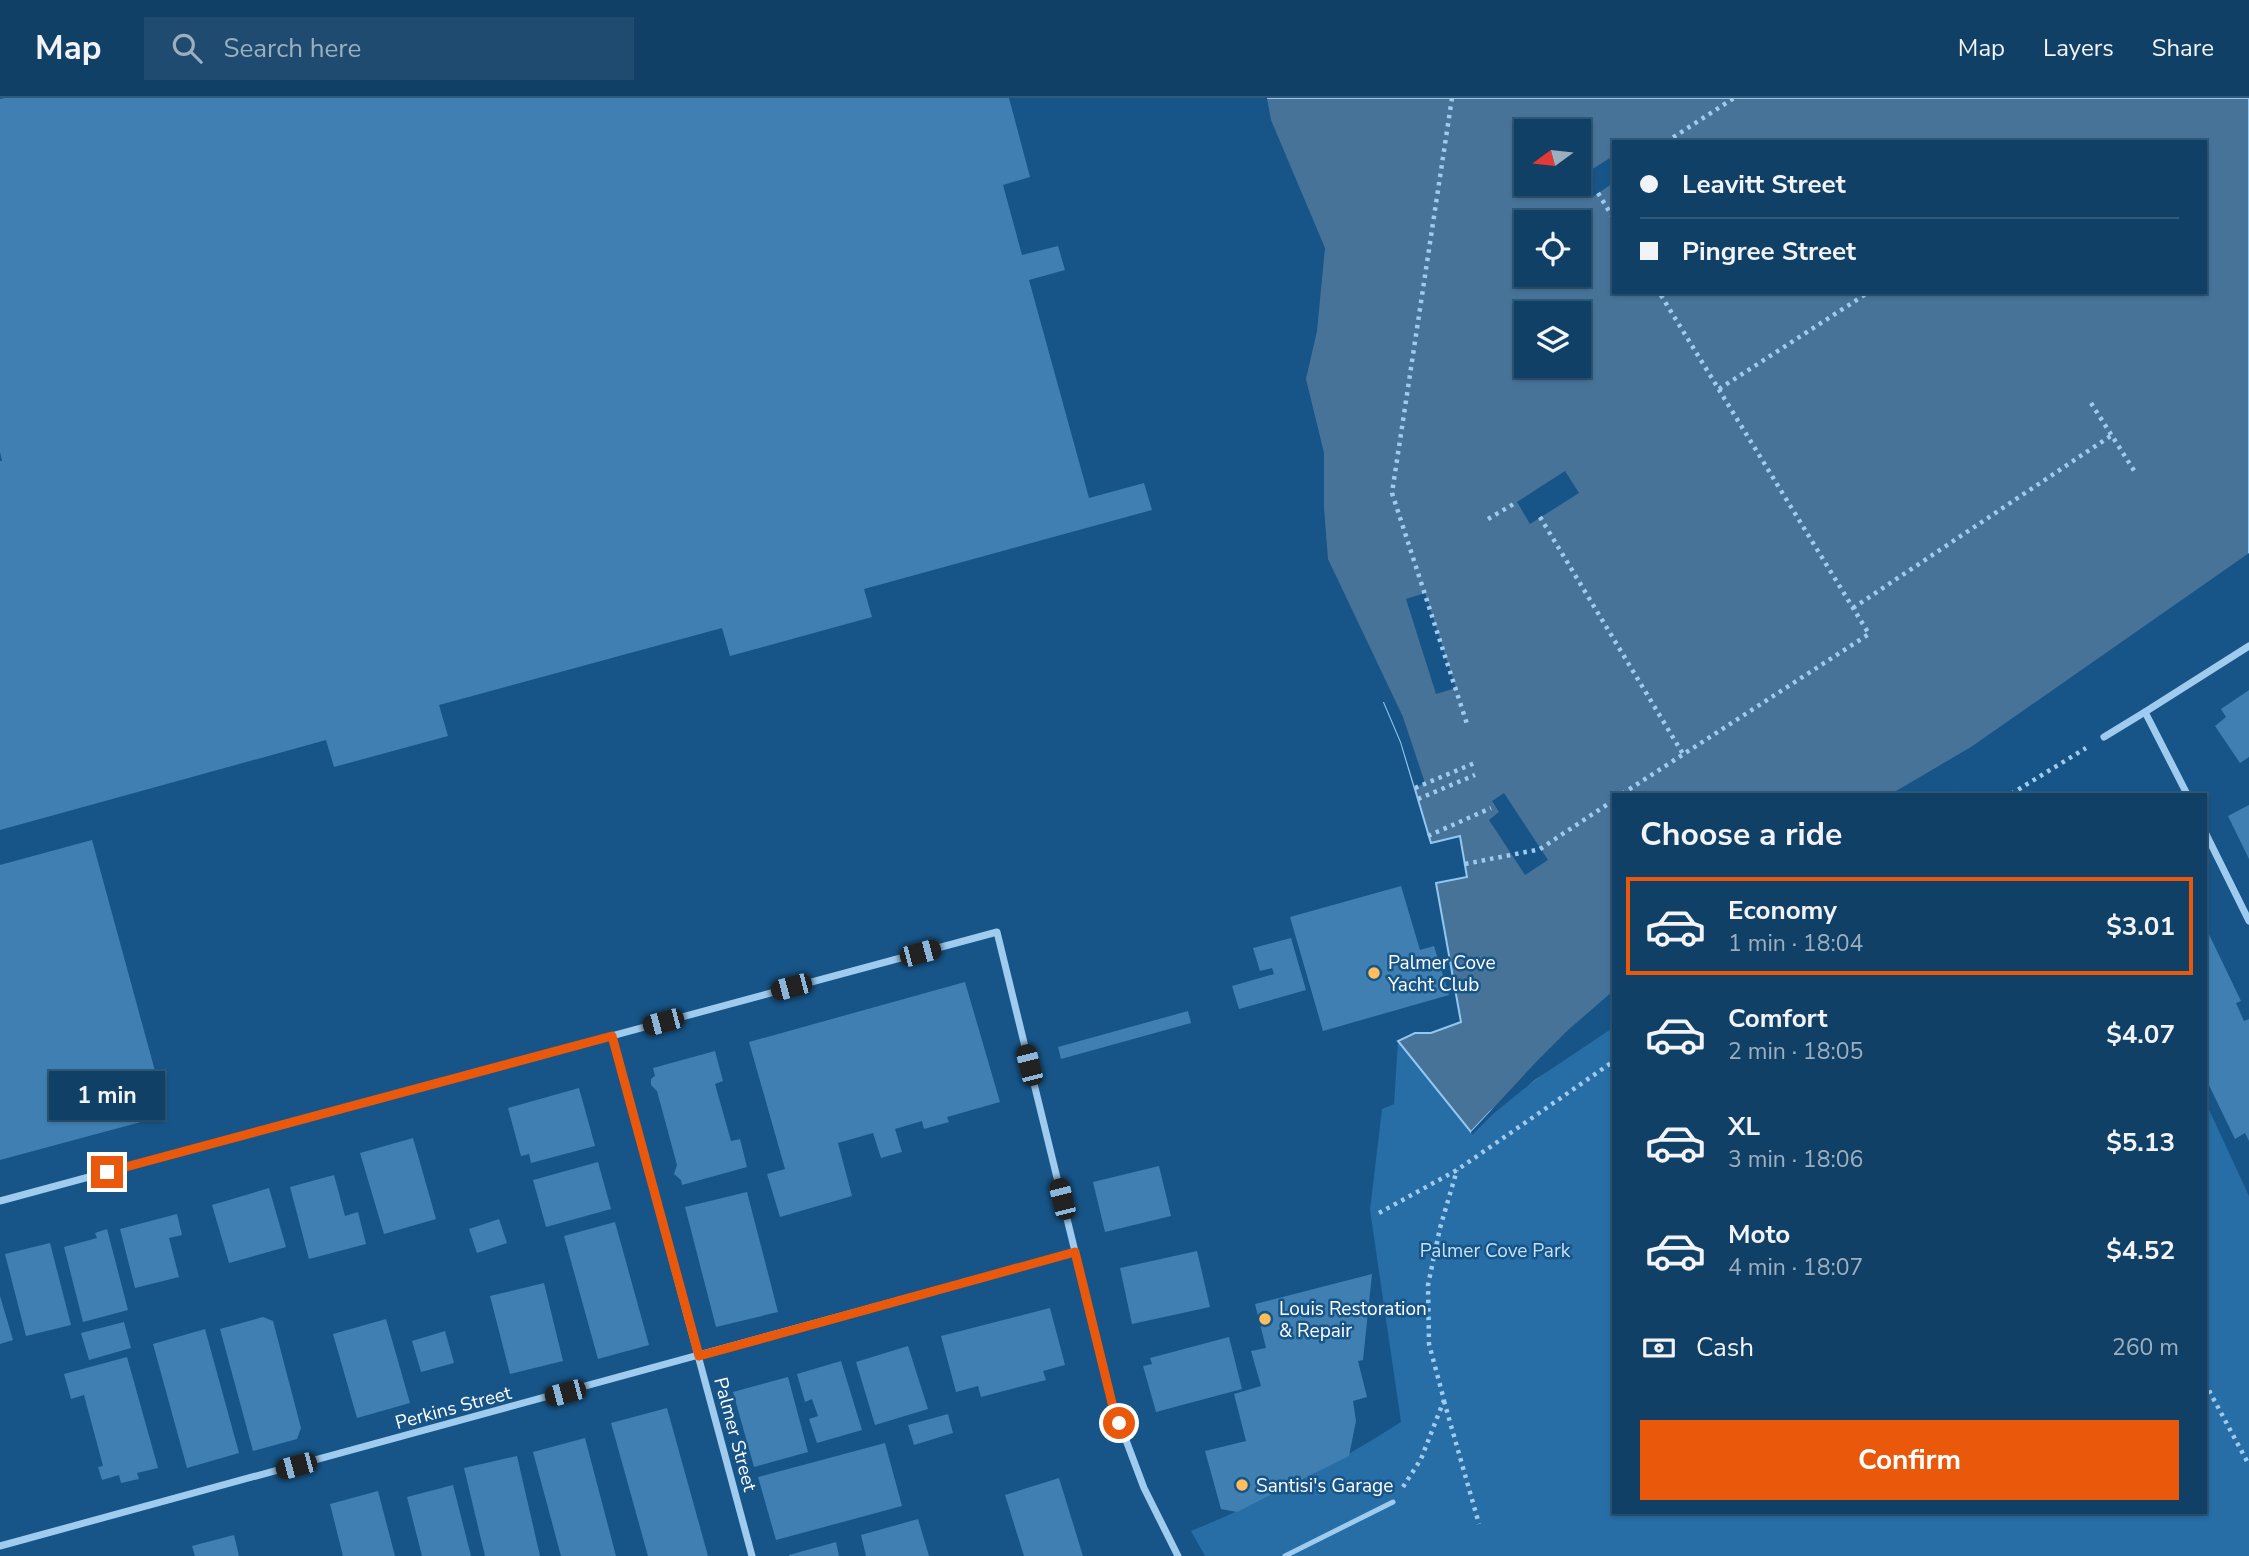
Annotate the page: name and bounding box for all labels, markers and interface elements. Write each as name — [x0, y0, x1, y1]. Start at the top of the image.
search box — [144, 17, 634, 80]
text: Map — [35, 26, 102, 71]
icon: search — [168, 29, 206, 67]
text: Search here — [224, 31, 361, 66]
text: Map — [1958, 32, 2005, 64]
text: Layers — [2043, 32, 2114, 64]
text: Share — [2152, 32, 2214, 64]
north arrow — [1514, 119, 1591, 196]
map controls — [1514, 119, 1591, 378]
text: Leavitt Street — [1682, 167, 1846, 202]
button: locate — [1514, 210, 1591, 287]
text: Pingree Street — [1682, 234, 1856, 269]
button: layers — [1514, 301, 1591, 378]
text: Choose a ride — [1640, 813, 1842, 856]
text: Economy — [1728, 893, 1837, 928]
icon: car — [1644, 895, 1707, 958]
text: $3.01 — [2106, 909, 2175, 944]
text: 1 min · 18:04 — [1728, 928, 1863, 959]
car — [897, 937, 944, 969]
place label: Palmer Cove Yacht Club — [1387, 950, 1496, 998]
marker: Palmer Cove Yacht Club — [1366, 965, 1382, 981]
car — [768, 971, 815, 1003]
text: Comfort — [1728, 1001, 1828, 1036]
icon: car — [1644, 1003, 1707, 1066]
car — [640, 1006, 687, 1038]
text: $4.07 — [2106, 1017, 2175, 1052]
text: 2 min · 18:05 — [1728, 1036, 1863, 1067]
car — [1014, 1042, 1045, 1088]
callout: 1 min — [49, 1070, 165, 1119]
text: 1 min — [77, 1080, 137, 1111]
text: XL — [1728, 1109, 1760, 1144]
icon: car — [1644, 1111, 1707, 1174]
text: $5.13 — [2106, 1125, 2175, 1160]
text: 3 min · 18:06 — [1728, 1144, 1863, 1175]
route end — [91, 1156, 123, 1188]
car — [1047, 1176, 1078, 1222]
text: Moto — [1728, 1217, 1790, 1252]
icon: car — [1644, 1219, 1707, 1282]
text: $4.52 — [2106, 1233, 2175, 1268]
park label: Palmer Cove Park — [1420, 1238, 1571, 1264]
text: 4 min · 18:07 — [1728, 1252, 1863, 1283]
place label: Louis Restoration & Repair — [1279, 1296, 1427, 1344]
marker: Louis Restoration & Repair — [1257, 1311, 1273, 1327]
icon: cash — [1640, 1329, 1678, 1367]
text: Cash — [1696, 1330, 1754, 1365]
text: 260 m — [2112, 1332, 2179, 1363]
street label: Palmer Street — [707, 1374, 763, 1495]
car — [542, 1377, 589, 1409]
street label: Perkins Street — [392, 1380, 514, 1436]
route start — [1103, 1407, 1135, 1439]
button: Confirm — [1640, 1420, 2179, 1500]
car — [273, 1450, 320, 1482]
place label: Santisi's Garage — [1256, 1473, 1393, 1499]
marker: Santisi's Garage — [1234, 1477, 1250, 1493]

